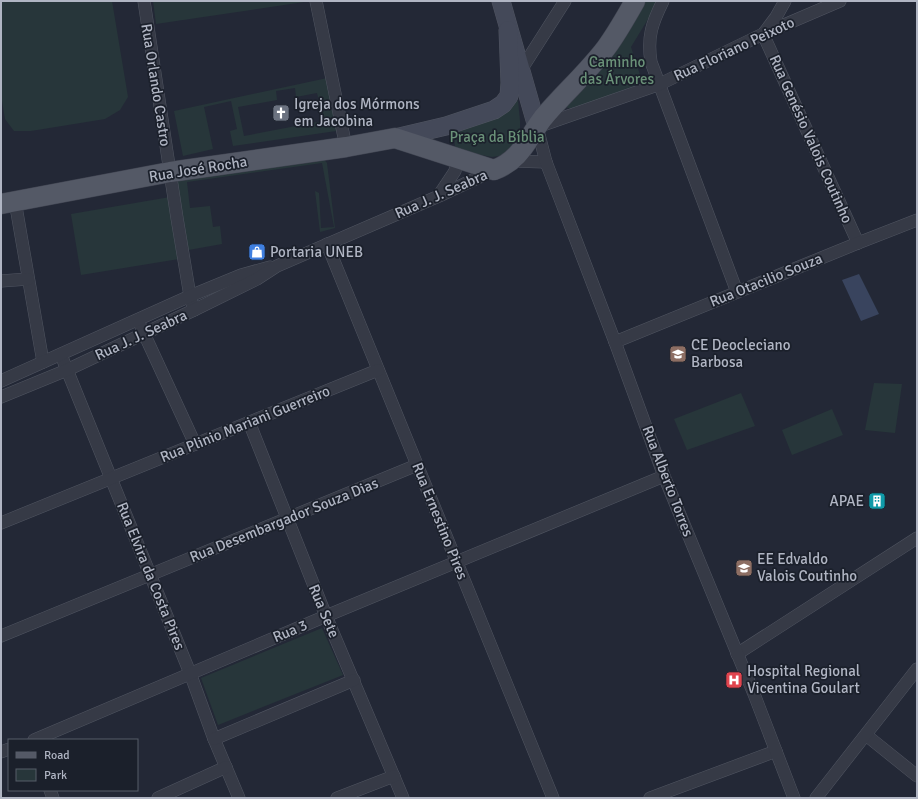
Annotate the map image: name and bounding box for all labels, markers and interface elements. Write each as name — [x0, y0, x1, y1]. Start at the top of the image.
street label: Rua Floriano Peixoto — [671, 13, 797, 85]
street label: Rua Orlando Castro — [137, 22, 175, 148]
street label: Rua Genésio Valois Coutinho — [766, 52, 856, 226]
park label: Caminho das Árvores — [580, 53, 655, 88]
place label: Igreja dos Mórmons em Jacobina — [294, 95, 420, 130]
church icon: Igreja dos Mórmons em Jacobina — [271, 103, 291, 123]
park label: Praça da Bíblia — [449, 128, 545, 146]
street label: Rua José Rocha — [148, 152, 248, 186]
street label: Rua J. J. Seabra — [392, 166, 490, 222]
shop icon: Portaria UNEB — [247, 242, 267, 262]
place label: Portaria UNEB — [270, 243, 363, 261]
street label: Rua Otacilio Souza — [707, 249, 825, 311]
street label: Rua J. J. Seabra — [92, 306, 190, 364]
place label: CE Deocleciano Barbosa — [691, 336, 791, 371]
school or university icon: CE Deocleciano Barbosa — [668, 344, 688, 364]
street label: Rua Plinio Mariani Guerreiro — [158, 382, 333, 466]
street label: Rua Alberto Torres — [639, 423, 698, 539]
street label: Rua Ernestino Pires — [408, 460, 472, 583]
street label: Rua Desembargador Souza Dias — [187, 474, 381, 566]
building icon: APAE — [867, 491, 887, 511]
place label: APAE — [830, 492, 864, 510]
street label: Rua Elvira da Costa Pires — [113, 499, 189, 653]
place label: EE Edvaldo Valois Coutinho — [757, 550, 857, 585]
school or university icon: EE Edvaldo Valois Coutinho — [734, 558, 754, 578]
street label: Rua Sete — [305, 582, 343, 640]
street label: Rua 3 — [270, 616, 310, 646]
place label: Hospital Regional Vicentina Goulart — [747, 662, 860, 697]
hospital icon: Hospital Regional Vicentina Goulart — [724, 670, 744, 690]
legend — [8, 739, 138, 791]
text: Road — [44, 748, 70, 763]
text: Park — [44, 768, 67, 783]

